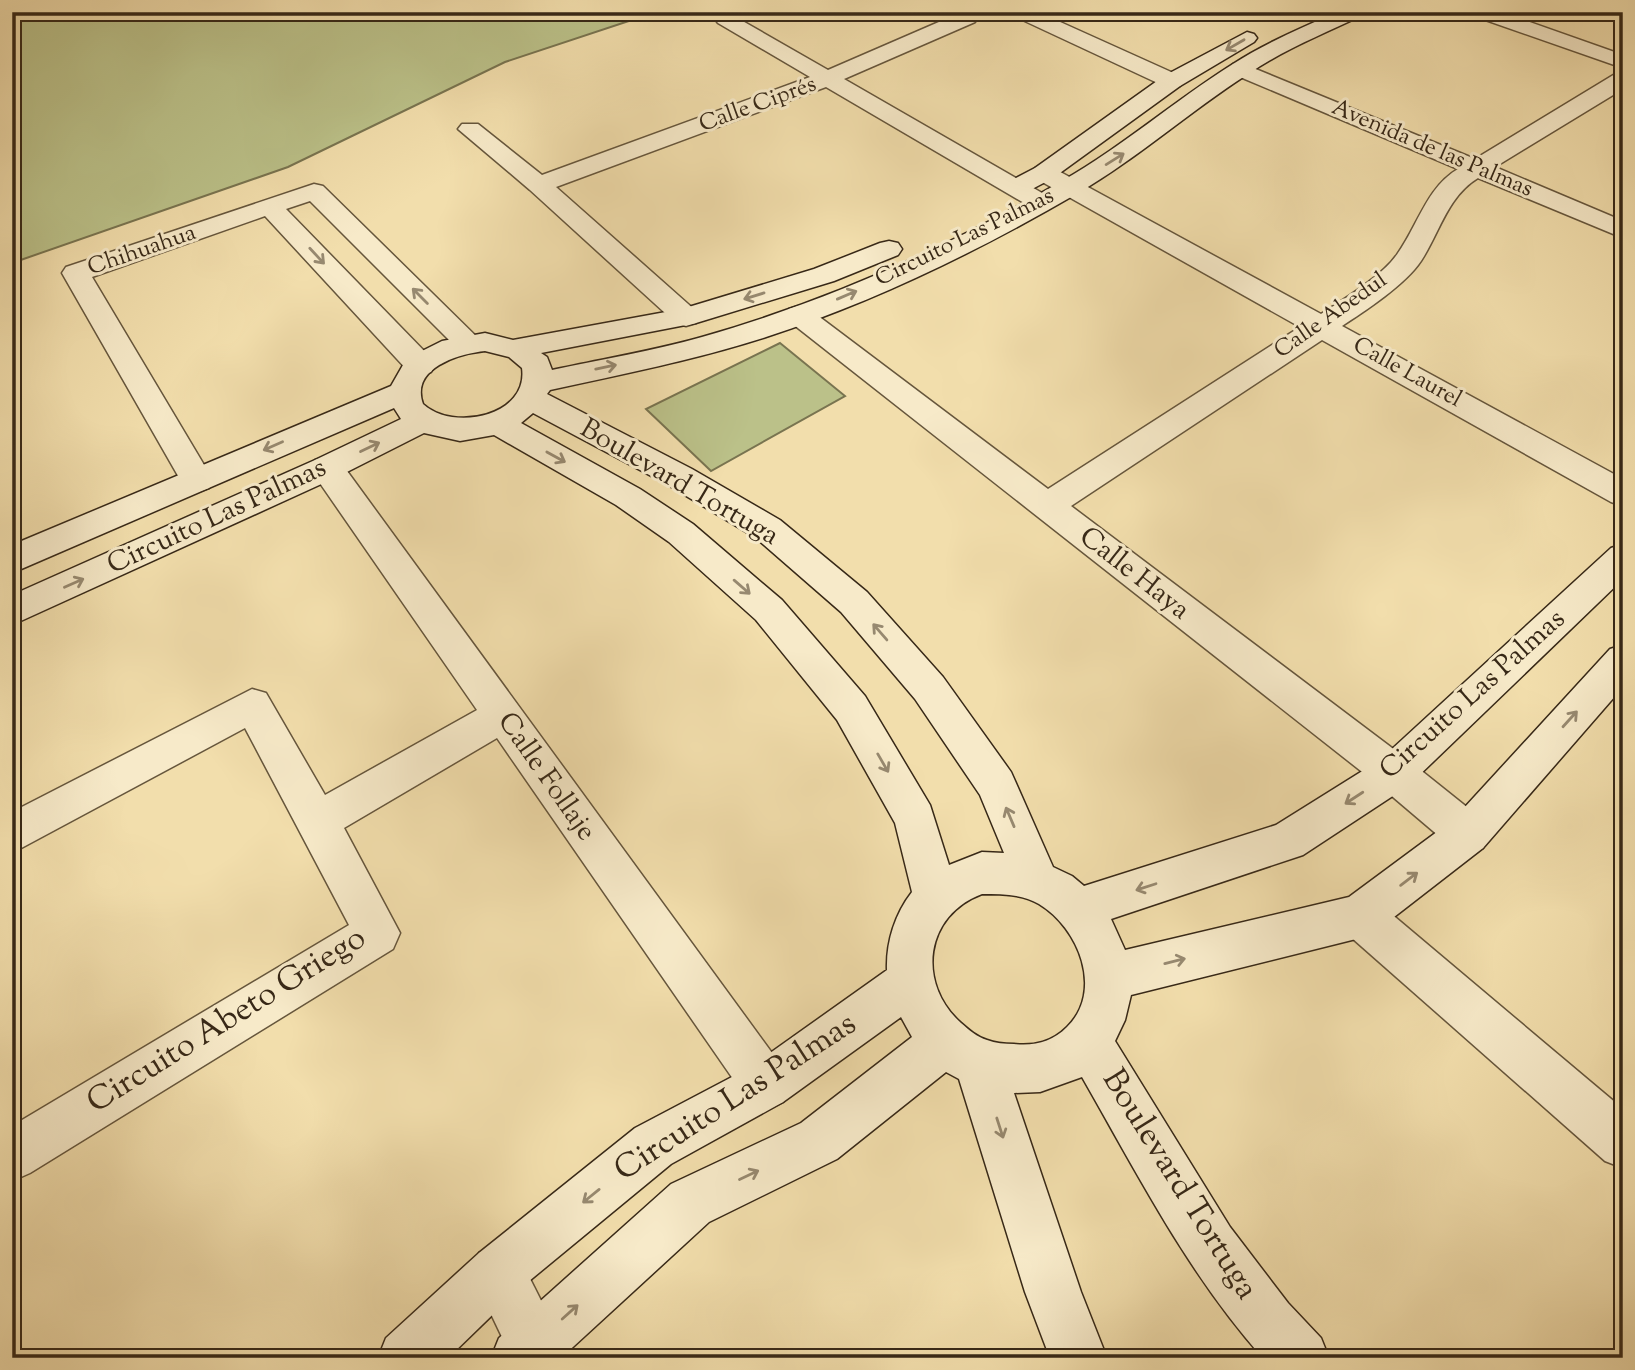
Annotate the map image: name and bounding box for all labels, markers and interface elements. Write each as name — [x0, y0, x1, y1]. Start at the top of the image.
one-way arrow — [1225, 38, 1245, 52]
street label: Calle Ciprés — [695, 68, 821, 142]
street label: Avenida de las Palmas — [1326, 92, 1538, 206]
one-way arrow — [1104, 151, 1124, 165]
street label: Circuito Las Palmas — [870, 180, 1060, 296]
street label: Chihuahua — [83, 217, 201, 285]
one-way arrow — [308, 247, 325, 264]
street label: Calle Abedul — [1268, 265, 1394, 367]
one-way arrow — [412, 287, 429, 304]
one-way arrow — [836, 288, 857, 301]
one-way arrow — [744, 291, 766, 304]
street label: Calle Laurel — [1346, 329, 1468, 417]
one-way arrow — [594, 360, 617, 374]
street label: Boulevard Tortuga — [572, 410, 786, 556]
one-way arrow — [359, 439, 380, 453]
one-way arrow — [262, 440, 284, 453]
street label: Circuito Las Palmas — [101, 449, 333, 585]
one-way arrow — [545, 451, 566, 464]
street label: Calle Haya — [1070, 518, 1198, 630]
one-way arrow — [63, 576, 85, 589]
one-way arrow — [733, 578, 750, 595]
street label: Circuito Las Palmas — [1371, 601, 1575, 789]
one-way arrow — [872, 623, 888, 641]
street label: Calle Follaje — [487, 705, 605, 849]
one-way arrow — [1562, 710, 1578, 728]
one-way arrow — [877, 752, 890, 773]
one-way arrow — [1345, 791, 1364, 806]
one-way arrow — [1003, 807, 1016, 829]
one-way arrow — [1399, 871, 1418, 886]
one-way arrow — [1135, 881, 1157, 894]
street label: Circuito Abeto Griego — [78, 916, 376, 1126]
one-way arrow — [1163, 954, 1186, 967]
street label: Circuito Las Palmas — [605, 1002, 867, 1194]
street label: Boulevard Tortuga — [1089, 1060, 1269, 1310]
one-way arrow — [995, 1117, 1008, 1139]
one-way arrow — [738, 1168, 759, 1181]
one-way arrow — [582, 1188, 600, 1204]
one-way arrow — [561, 1304, 579, 1320]

